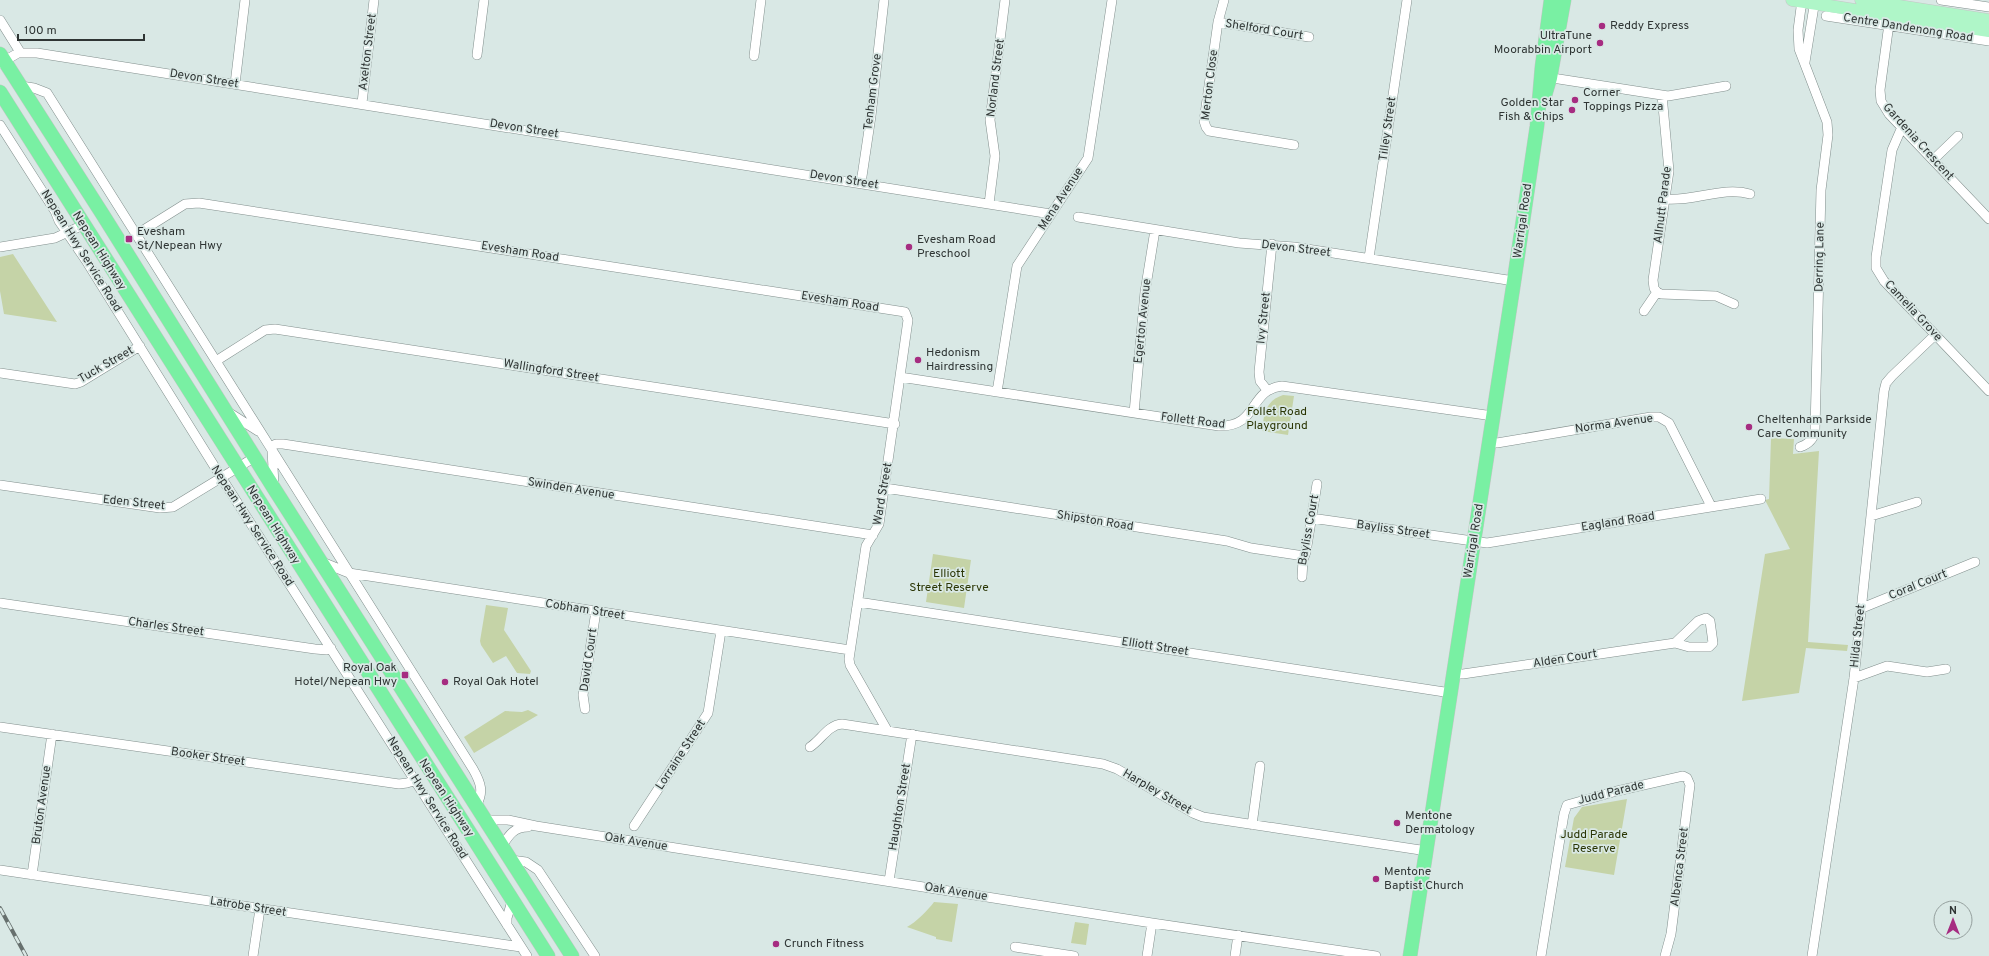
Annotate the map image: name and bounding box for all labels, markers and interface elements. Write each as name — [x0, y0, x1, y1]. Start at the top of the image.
street label: Centre Dandenong Road — [1842, 10, 1974, 46]
street label: Axelton Street — [355, 13, 381, 91]
scale bar — [18, 16, 144, 42]
street label: Shelford Court — [1224, 16, 1304, 44]
place label: Reddy Express — [1610, 18, 1689, 34]
marker: Reddy Express — [1597, 21, 1607, 31]
text: 100 m — [24, 23, 57, 39]
place label: UltraTune Moorabbin Airport — [1494, 28, 1592, 58]
street label: Norland Street — [983, 38, 1009, 118]
marker: UltraTune Moorabbin Airport — [1595, 38, 1605, 48]
street label: Merton Close — [1198, 49, 1222, 121]
street label: Tenham Grove — [860, 53, 886, 131]
street label: Devon Street — [168, 66, 240, 92]
place label: Corner Toppings Pizza — [1583, 85, 1663, 115]
place label: Golden Star Fish & Chips — [1498, 95, 1564, 125]
marker: Corner Toppings Pizza — [1570, 95, 1580, 105]
street label: Tilley Street — [1376, 96, 1400, 162]
street label: Gardenia Crescent — [1879, 100, 1957, 184]
marker: Golden Star Fish & Chips — [1567, 105, 1577, 115]
street label: Devon Street — [488, 116, 560, 142]
street label: Mena Avenue — [1035, 165, 1087, 233]
street label: Allnutt Parade — [1650, 166, 1676, 244]
street label: Devon Street — [808, 167, 880, 193]
street label: Warrigal Road — [1510, 183, 1536, 259]
street label: Nepean Hwy Service Road — [37, 187, 125, 315]
street label: Nepean Highway — [68, 208, 130, 294]
street label: Derring Lane — [1811, 222, 1829, 292]
place label: Evesham St/Nepean Hwy — [137, 224, 222, 254]
place label: Evesham Road Preschool — [917, 232, 996, 262]
marker: Evesham St/Nepean Hwy — [124, 234, 134, 244]
street label: Devon Street — [1260, 237, 1332, 261]
street label: Evesham Road — [480, 238, 560, 266]
marker: Evesham Road Preschool — [904, 242, 914, 252]
street label: Camelia Grove — [1880, 277, 1946, 345]
street label: Egerton Avenue — [1131, 278, 1155, 364]
street label: Evesham Road — [800, 288, 880, 316]
street label: Ivy Street — [1253, 291, 1275, 345]
street label: Tuck Street — [75, 343, 137, 387]
place label: Hedonism Hairdressing — [926, 345, 993, 375]
marker: Hedonism Hairdressing — [913, 355, 923, 365]
street label: Wallingford Street — [502, 356, 600, 386]
park label: Follet Road Playground — [1246, 404, 1308, 434]
street label: Follett Road — [1160, 409, 1226, 433]
street label: Norma Avenue — [1574, 411, 1654, 437]
place label: Cheltenham Parkside Care Community — [1757, 412, 1872, 442]
marker: Cheltenham Parkside Care Community — [1744, 422, 1754, 432]
street label: Ward Street — [870, 461, 896, 527]
street label: Nepean Hwy Service Road — [207, 462, 297, 590]
street label: Swinden Avenue — [526, 474, 616, 504]
street label: Nepean Highway — [242, 482, 304, 568]
street label: Eden Street — [102, 492, 166, 514]
street label: Bayliss Court — [1295, 493, 1323, 567]
street label: Warrigal Road — [1460, 503, 1488, 579]
street label: Shipston Road — [1055, 507, 1135, 535]
street label: Eagland Road — [1580, 508, 1656, 536]
street label: Bayliss Street — [1355, 517, 1431, 543]
park label: Elliott Street Reserve — [909, 566, 989, 596]
street label: Coral Court — [1886, 566, 1950, 604]
street label: Cobham Street — [544, 596, 626, 624]
street label: Hilda Street — [1847, 604, 1869, 668]
street label: Charles Street — [127, 614, 205, 640]
street label: David Court — [577, 627, 601, 693]
street label: Elliott Street — [1120, 634, 1190, 660]
street label: Alden Court — [1532, 646, 1598, 672]
place label: Royal Oak Hotel/Nepean Hwy — [294, 660, 397, 690]
marker: Royal Oak Hotel/Nepean Hwy — [400, 670, 410, 680]
place label: Royal Oak Hotel — [453, 674, 539, 690]
marker: Royal Oak Hotel — [440, 677, 450, 687]
street label: Lorraine Street — [652, 717, 710, 793]
street label: Nepean Hwy Service Road — [383, 734, 471, 862]
street label: Booker Street — [170, 744, 246, 770]
street label: Nepean Highway — [415, 756, 477, 840]
street label: Haughton Street — [885, 762, 915, 852]
street label: Bruton Avenue — [29, 765, 55, 845]
street label: Harpley Street — [1119, 766, 1195, 818]
street label: Judd Parade — [1576, 777, 1646, 809]
place label: Mentone Dermatology — [1405, 808, 1475, 838]
marker: Mentone Dermatology — [1392, 818, 1402, 828]
street label: Albenca Street — [1667, 826, 1693, 908]
park label: Judd Parade Reserve — [1560, 827, 1628, 857]
street label: Oak Avenue — [603, 829, 669, 855]
place label: Mentone Baptist Church — [1384, 864, 1464, 894]
marker: Mentone Baptist Church — [1371, 874, 1381, 884]
street label: Oak Avenue — [923, 879, 989, 905]
street label: Latrobe Street — [209, 893, 287, 921]
north arrow — [1933, 900, 1973, 940]
text: N — [1949, 904, 1957, 918]
place label: Crunch Fitness — [784, 936, 864, 952]
marker: Crunch Fitness — [771, 939, 781, 949]

